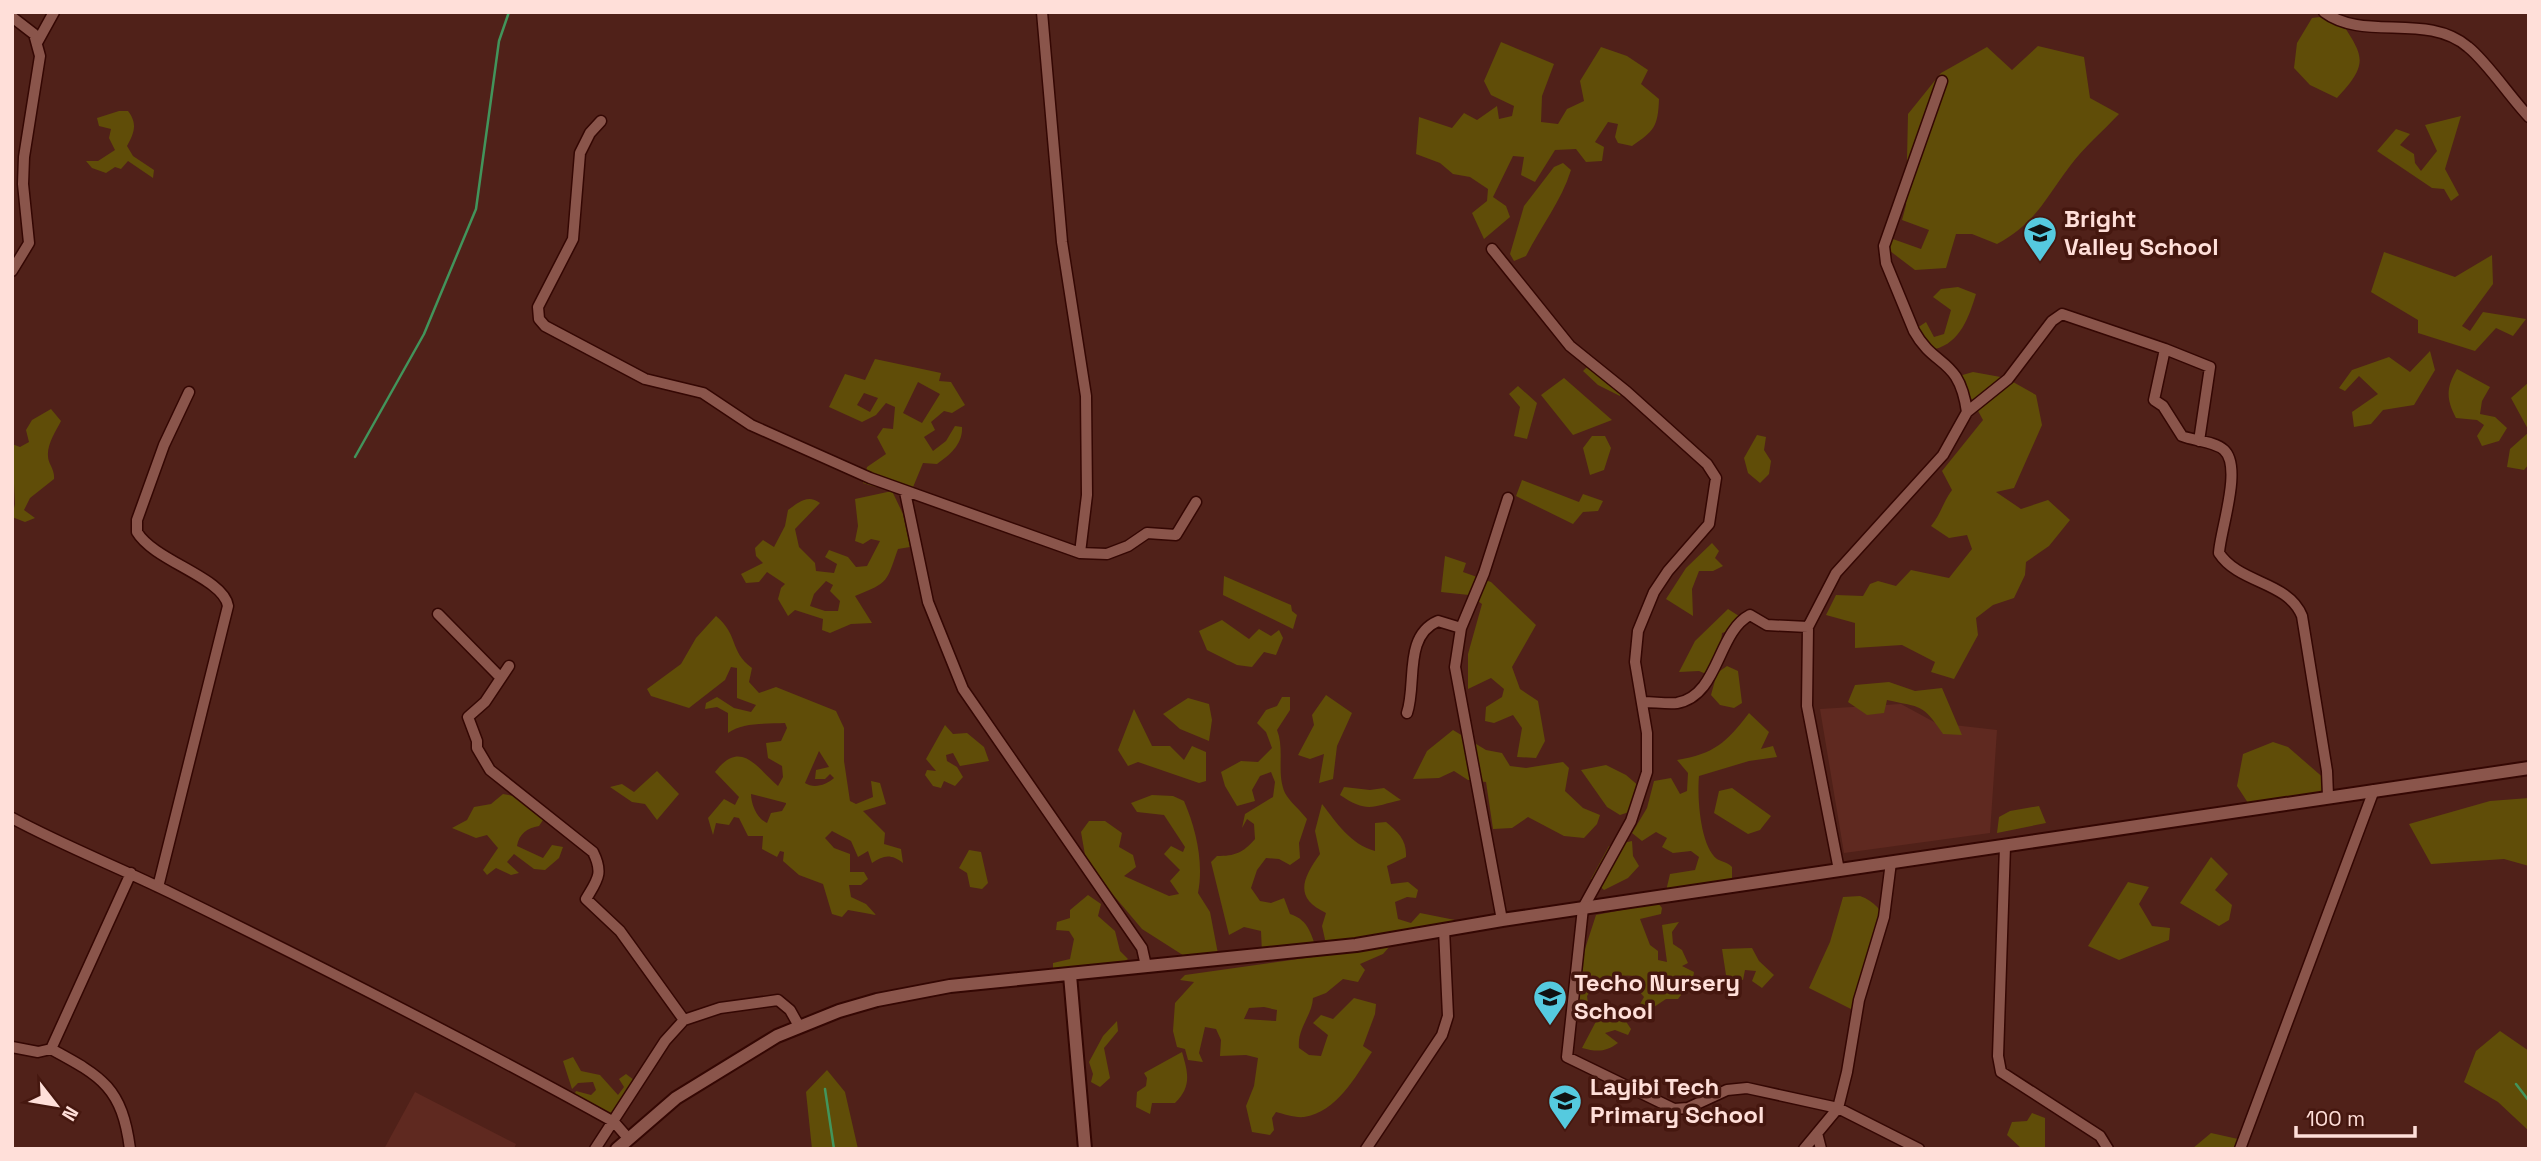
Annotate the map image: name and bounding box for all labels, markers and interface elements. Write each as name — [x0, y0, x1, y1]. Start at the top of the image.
place label: Bright Valley School — [2064, 203, 2219, 262]
school or university icon: Bright Valley School — [2021, 214, 2059, 263]
place label: Techo Nursery School — [1574, 967, 1740, 1026]
school or university icon: Techo Nursery School — [1531, 978, 1569, 1027]
north arrow — [21, 1070, 91, 1140]
place label: Layibi Tech Primary School — [1590, 1071, 1764, 1130]
school or university icon: Layibi Tech Primary School — [1546, 1082, 1584, 1131]
scale bar — [2296, 1094, 2415, 1138]
text: N — [56, 1102, 84, 1125]
text: 100 m — [2306, 1105, 2365, 1132]

